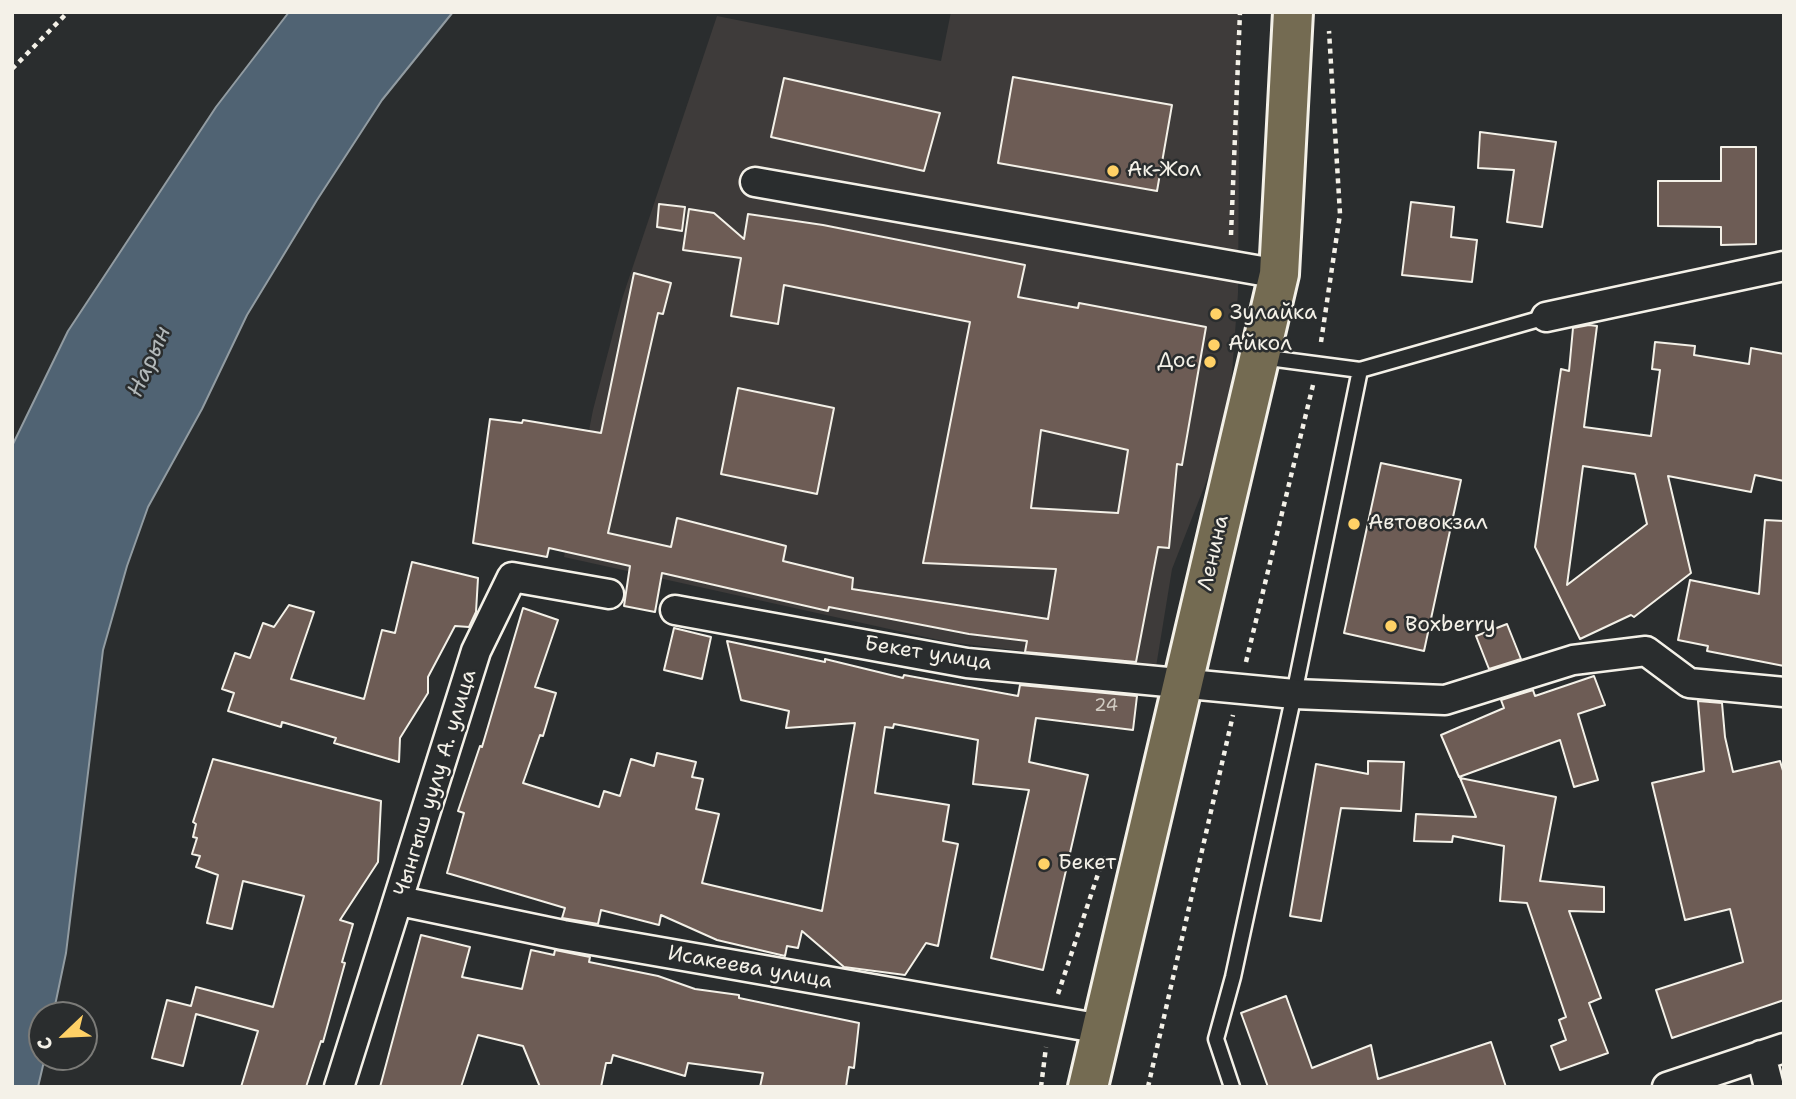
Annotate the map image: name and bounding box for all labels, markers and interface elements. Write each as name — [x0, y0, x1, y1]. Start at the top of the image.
place label: Ак-Жол — [1127, 158, 1201, 184]
marker: Ак-Жол — [1105, 163, 1121, 179]
place label: Зулайка — [1230, 301, 1317, 327]
marker: Зулайка — [1208, 306, 1224, 322]
water label: Нарын — [122, 322, 178, 402]
place label: Айкол — [1228, 332, 1292, 358]
marker: Айкол — [1206, 337, 1222, 353]
place label: Дос — [1157, 349, 1196, 375]
marker: Дос — [1202, 354, 1218, 370]
place label: Автовокзал — [1368, 511, 1488, 537]
street label: Ленина — [1193, 513, 1235, 593]
marker: Автовокзал — [1346, 516, 1362, 532]
place label: Boxberry — [1405, 613, 1496, 639]
marker: Boxberry — [1383, 618, 1399, 634]
street label: Бекет улица — [863, 631, 993, 677]
street label: Чынгыш уулу А. улица — [390, 667, 482, 899]
house number: 24 — [1094, 695, 1118, 717]
place label: Бекет — [1058, 851, 1116, 877]
marker: Бекет — [1036, 856, 1052, 872]
street label: Исакеева улица — [666, 941, 834, 995]
north arrow — [28, 1001, 98, 1071]
text: С — [31, 1033, 59, 1054]

